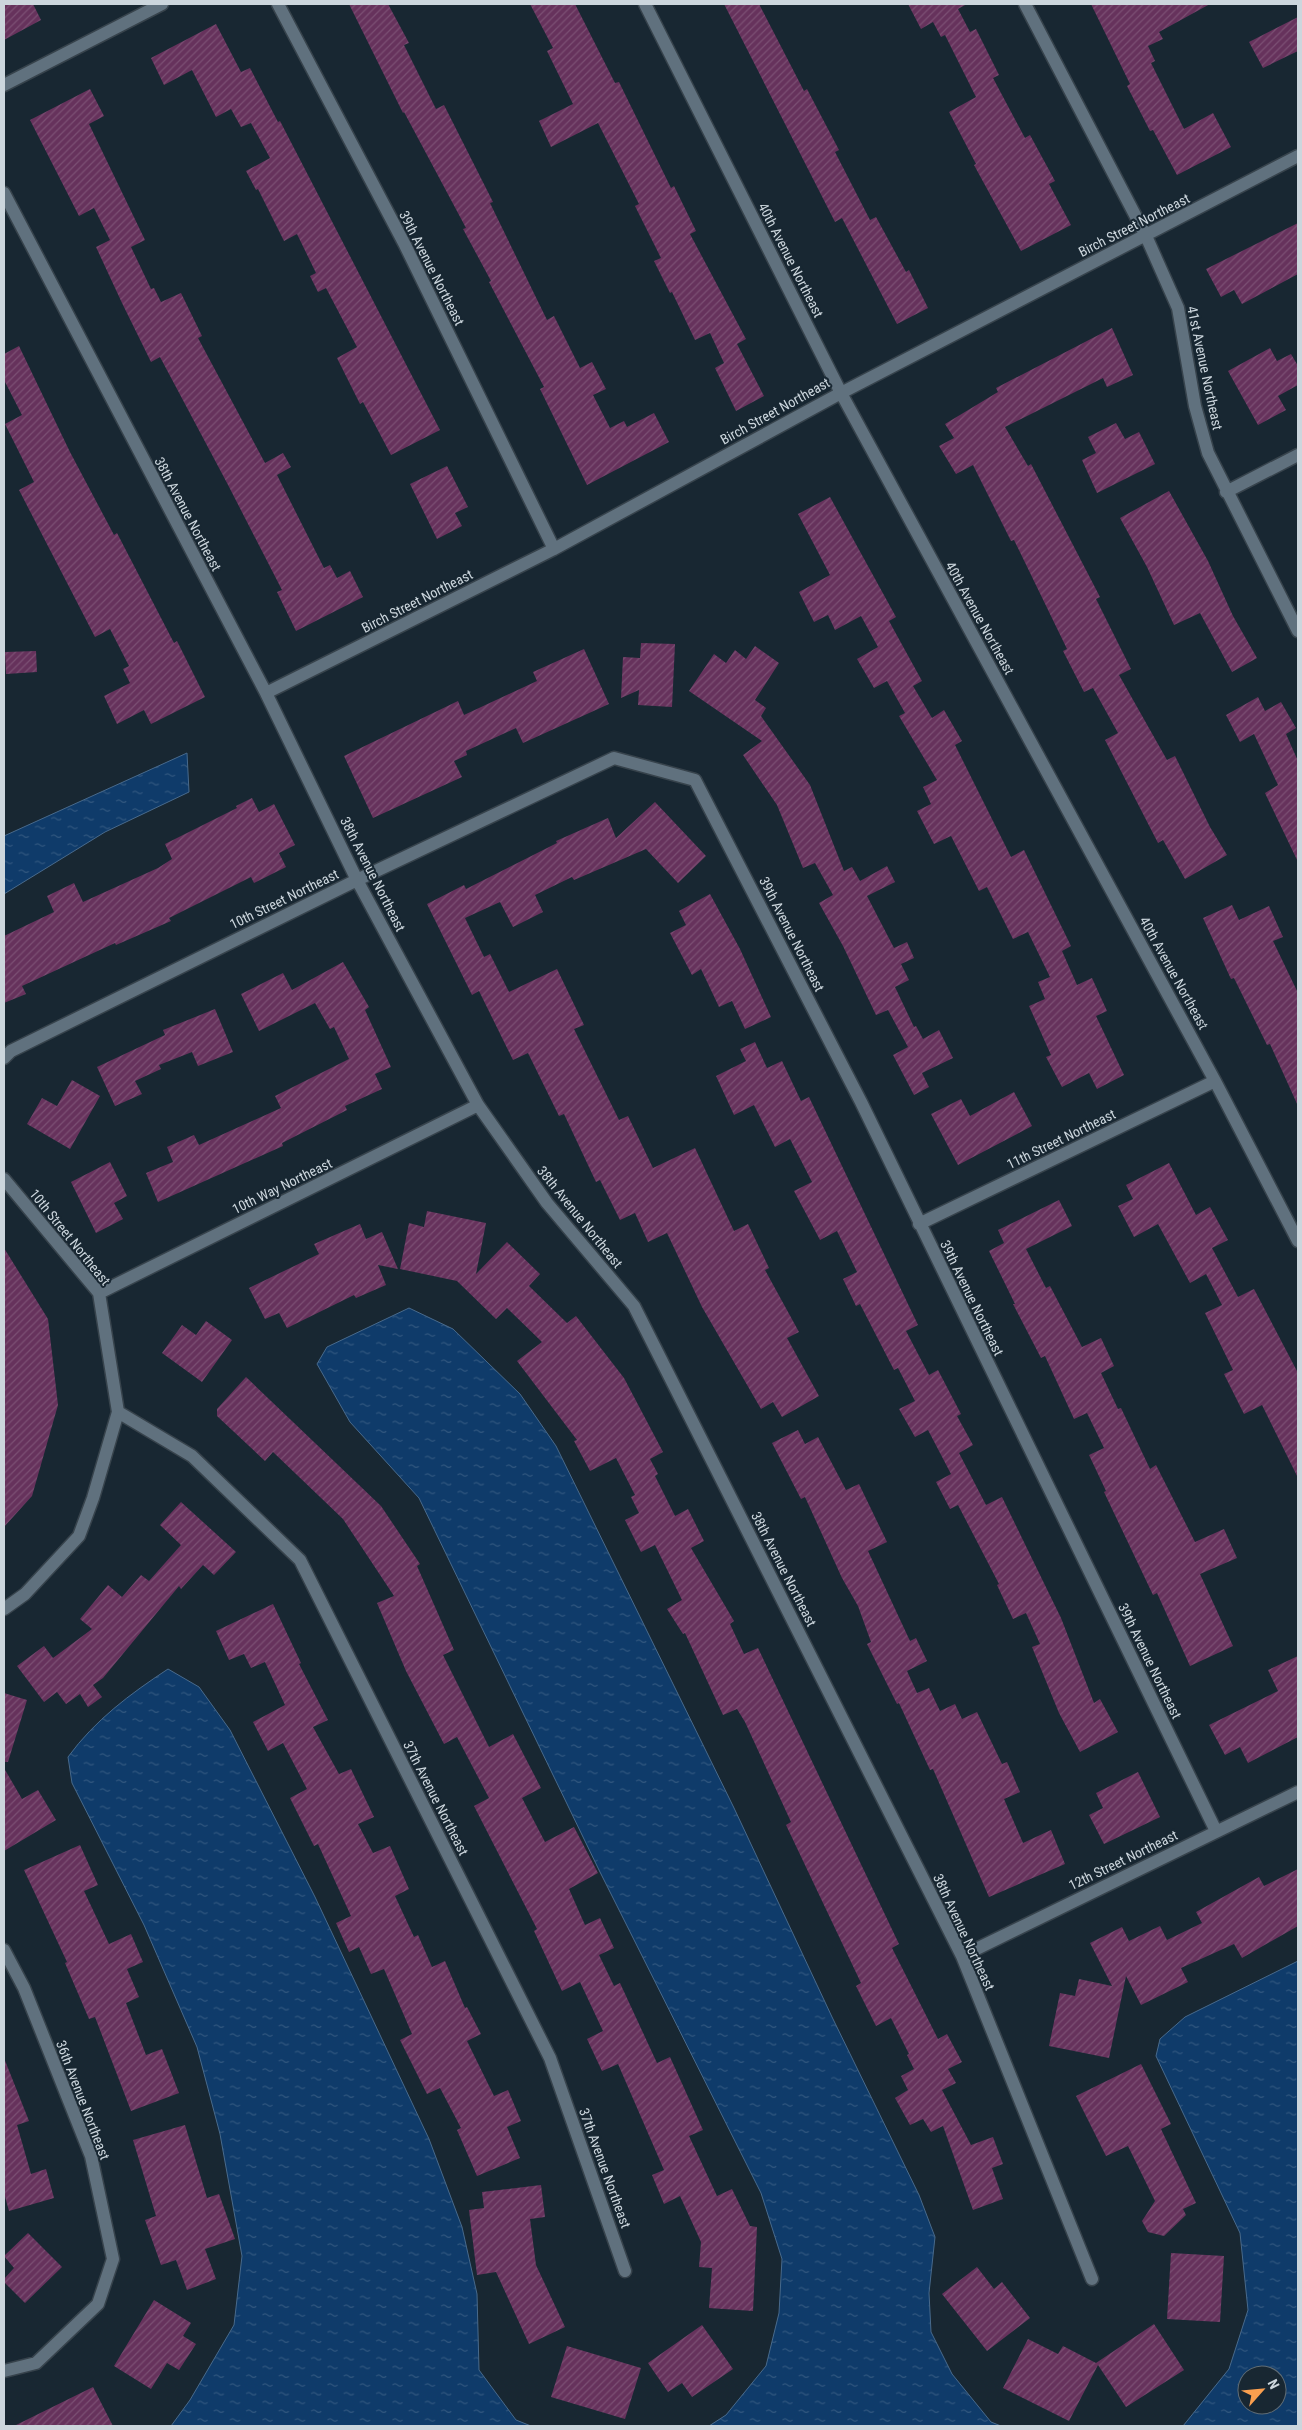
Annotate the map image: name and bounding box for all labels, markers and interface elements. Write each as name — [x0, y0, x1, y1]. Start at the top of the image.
street label: Birch Street Northeast — [1076, 190, 1192, 260]
street label: 40th Avenue Northeast — [755, 200, 827, 320]
street label: 39th Avenue Northeast — [396, 208, 468, 328]
street label: 41st Avenue Northeast — [1184, 305, 1226, 431]
street label: Birch Street Northeast — [718, 374, 832, 448]
street label: 38th Avenue Northeast — [151, 454, 225, 574]
street label: 40th Avenue Northeast — [942, 559, 1018, 677]
street label: Birch Street Northeast — [359, 566, 475, 636]
street label: 38th Avenue Northeast — [337, 814, 409, 934]
street label: 10th Street Northeast — [227, 866, 341, 932]
street label: 39th Avenue Northeast — [756, 874, 828, 994]
street label: 40th Avenue Northeast — [1136, 914, 1212, 1032]
street label: 11th Street Northeast — [1004, 1106, 1118, 1172]
street label: 10th Way Northeast — [229, 1155, 335, 1217]
street label: 38th Avenue Northeast — [534, 1163, 626, 1271]
street label: 10th Street Northeast — [26, 1186, 114, 1288]
street label: 39th Avenue Northeast — [937, 1238, 1007, 1358]
street label: 38th Avenue Northeast — [748, 1509, 820, 1629]
street label: 39th Avenue Northeast — [1115, 1601, 1185, 1721]
street label: 37th Avenue Northeast — [400, 1738, 472, 1858]
street label: 12th Street Northeast — [1066, 1827, 1180, 1893]
street label: 38th Avenue Northeast — [930, 1871, 998, 1993]
street label: 36th Avenue Northeast — [53, 2038, 113, 2162]
street label: 37th Avenue Northeast — [576, 2106, 634, 2230]
north arrow — [1237, 2365, 1287, 2415]
text: N — [1265, 2377, 1283, 2392]

